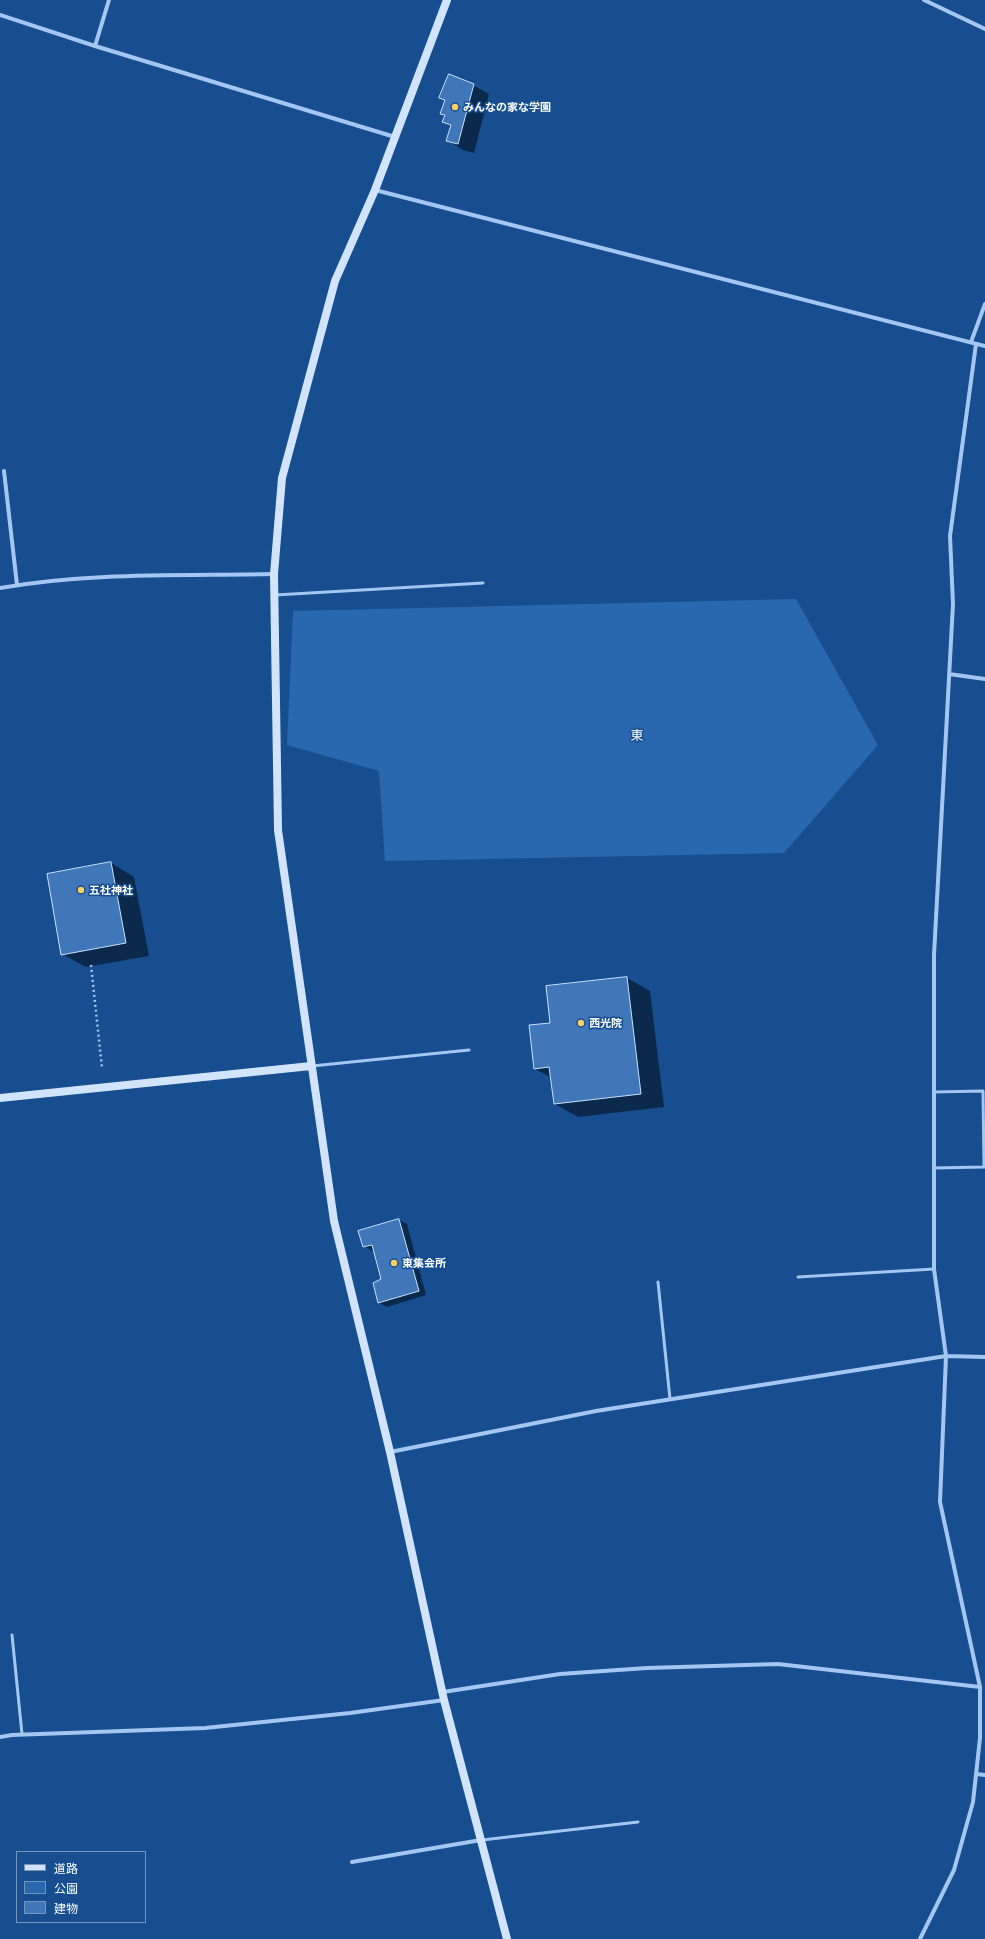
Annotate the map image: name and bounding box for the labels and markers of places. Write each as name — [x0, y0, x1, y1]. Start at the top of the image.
place label: みんなの家な学園 — [463, 100, 551, 114]
marker: みんなの家な学園 — [450, 102, 460, 112]
place label: 五社神社 — [89, 883, 133, 897]
marker: 五社神社 — [76, 885, 86, 895]
place label: 西光院 — [589, 1016, 622, 1030]
marker: 西光院 — [576, 1018, 586, 1028]
place label: 東集会所 — [402, 1256, 446, 1270]
marker: 東集会所 — [389, 1258, 399, 1268]

